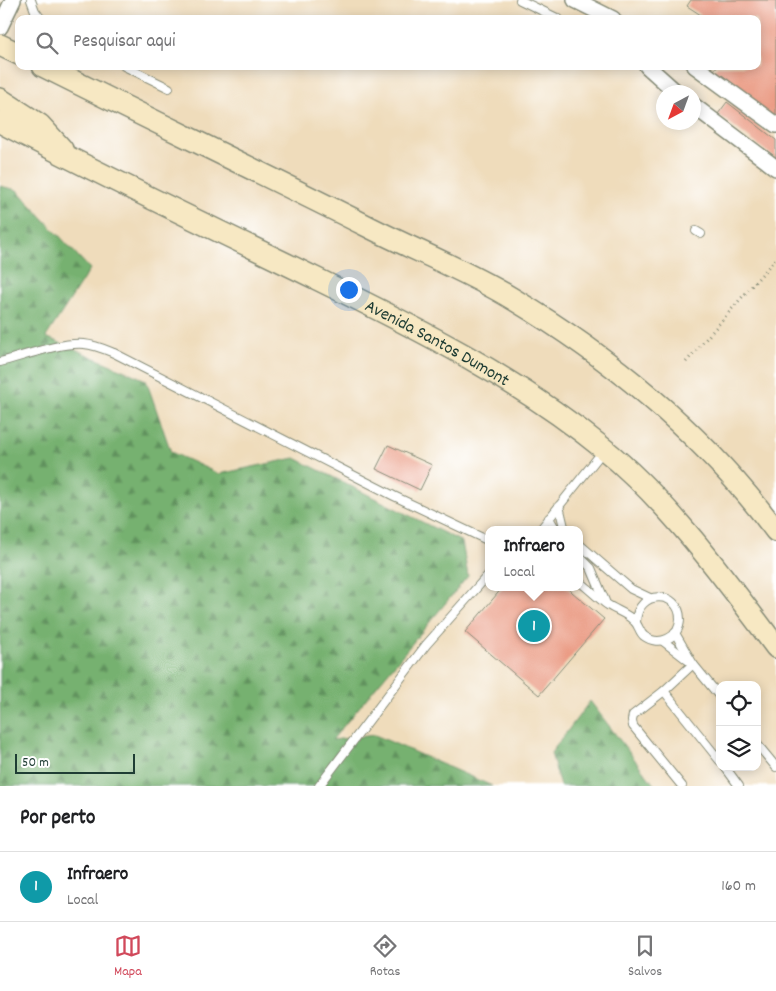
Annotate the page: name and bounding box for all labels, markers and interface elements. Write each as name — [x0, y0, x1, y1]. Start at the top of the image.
search box — [15, 15, 761, 70]
icon: search — [33, 29, 61, 57]
text: Pesquisar aqui — [73, 29, 175, 56]
north arrow — [656, 85, 701, 130]
your location — [336, 277, 362, 303]
street label: Avenida Santos Dumont — [360, 295, 514, 394]
popup — [485, 526, 583, 591]
text: Infraero — [503, 534, 565, 561]
text: Local — [503, 561, 535, 584]
pin: 1 — [518, 607, 550, 645]
map controls — [716, 681, 761, 771]
button: locate — [716, 681, 761, 726]
button: layers — [716, 726, 761, 771]
scale bar — [15, 751, 135, 774]
text: 50 m — [22, 753, 49, 773]
text: Por perto — [20, 804, 95, 834]
text: Infraero — [67, 862, 128, 889]
text: 1 — [34, 875, 38, 898]
text: 160 m — [721, 875, 756, 898]
text: Local — [67, 889, 98, 912]
tab: Mapa — [114, 932, 142, 982]
tab: Rotas — [370, 932, 400, 982]
tab: Salvos — [628, 932, 662, 982]

